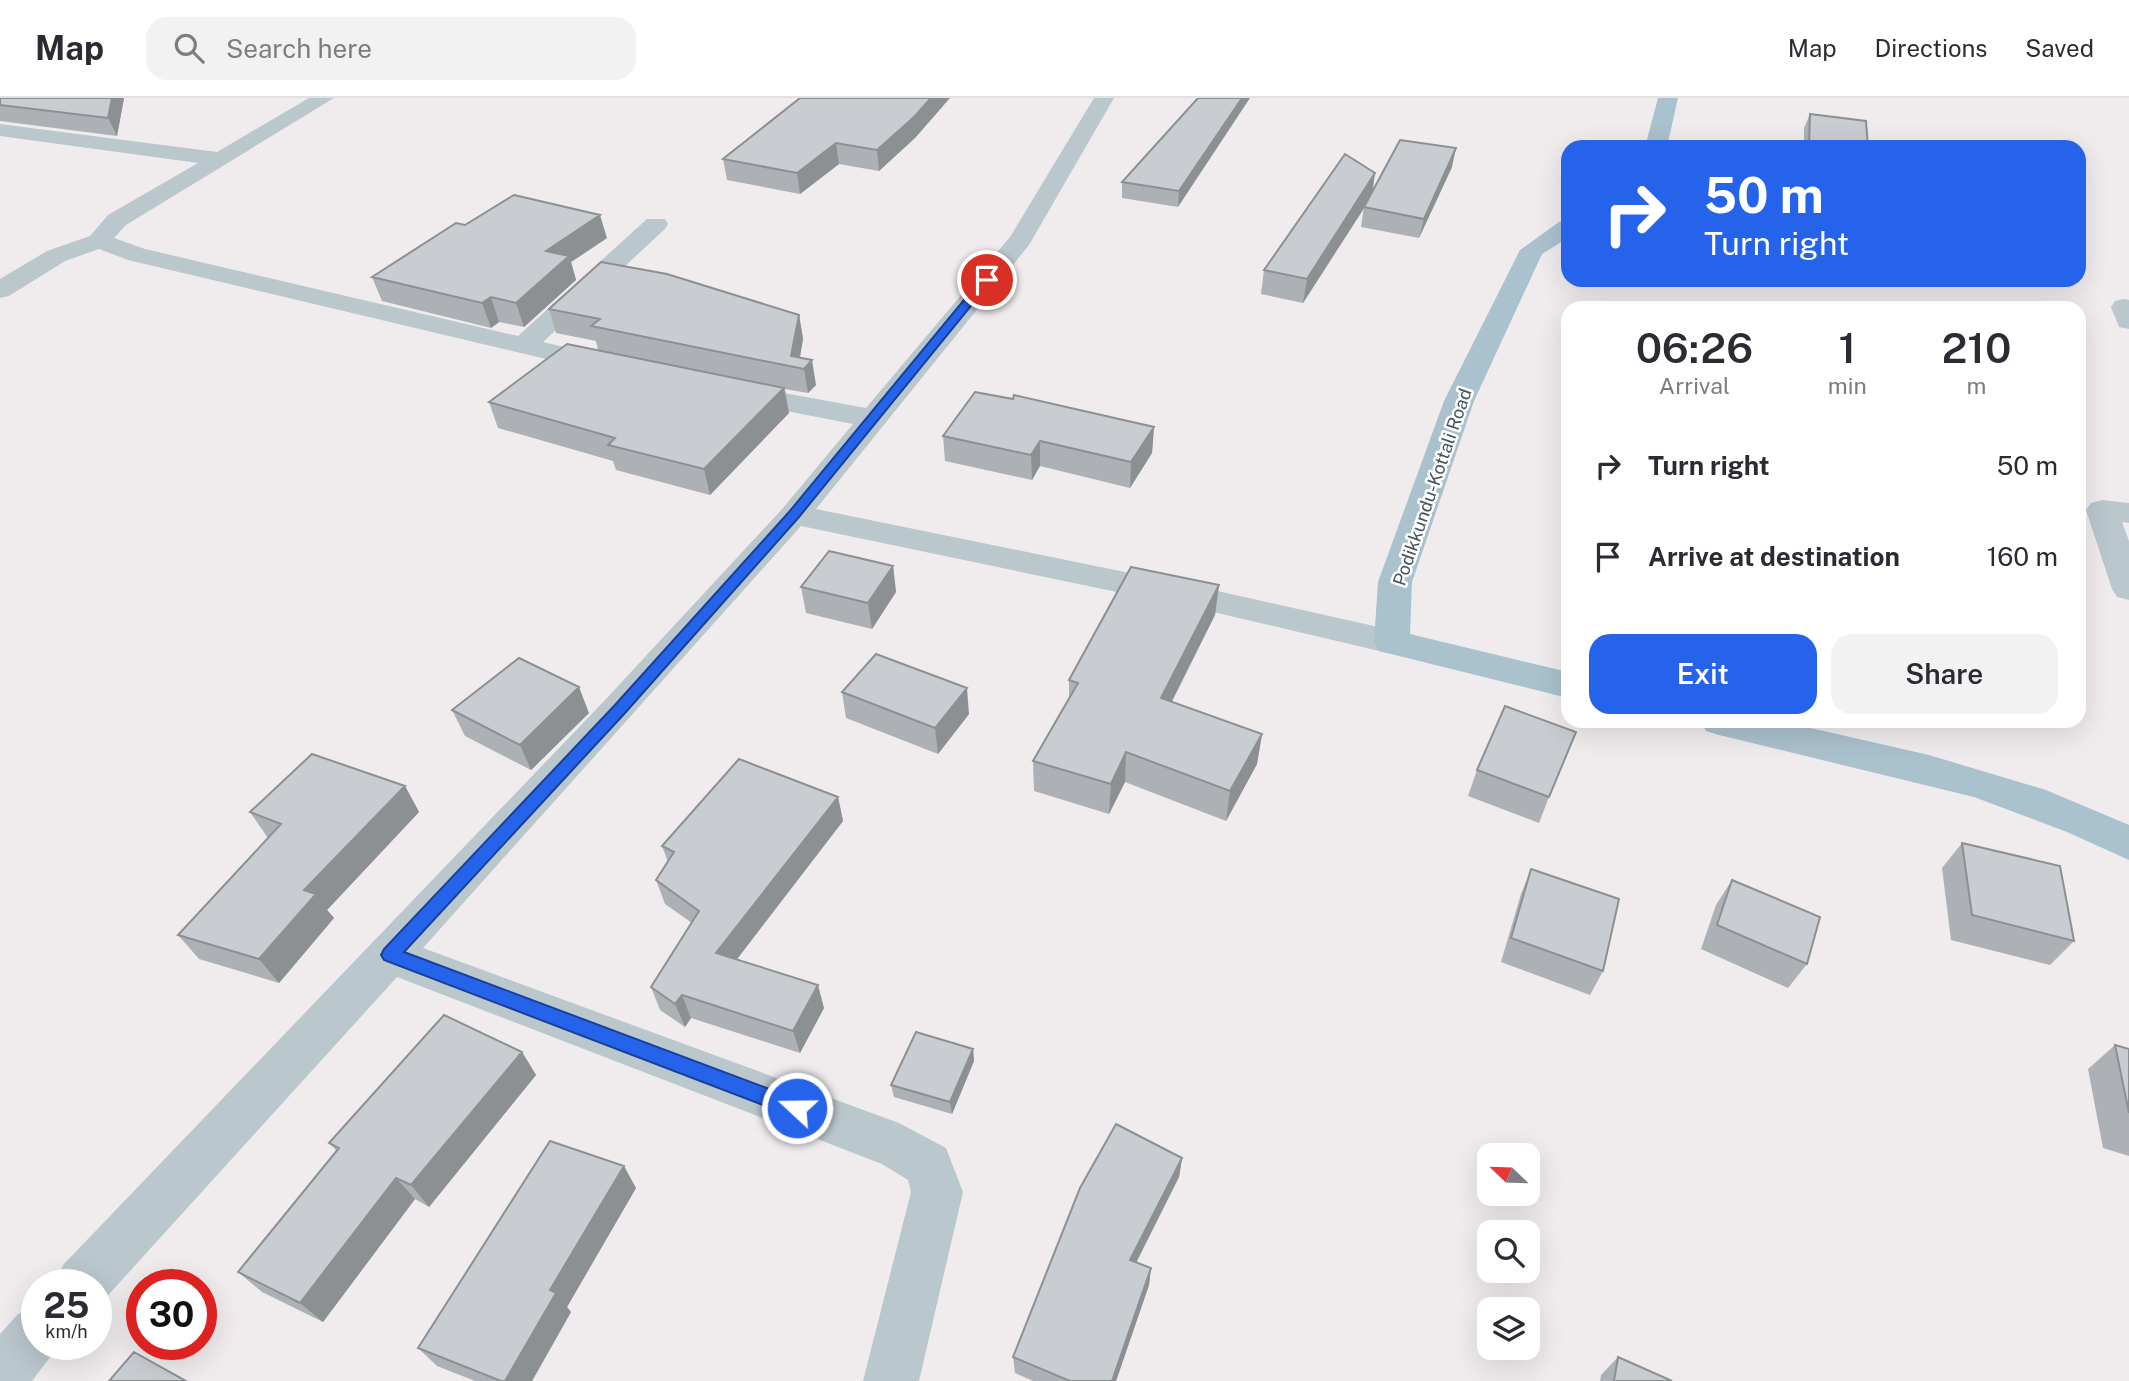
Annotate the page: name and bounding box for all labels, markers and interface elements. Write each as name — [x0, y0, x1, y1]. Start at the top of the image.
search box — [146, 17, 636, 80]
text: Map — [35, 29, 104, 67]
icon: search — [170, 29, 208, 67]
text: Search here — [226, 33, 372, 64]
text: Map — [1788, 34, 1837, 62]
text: Directions — [1875, 34, 1987, 62]
text: Saved — [2025, 34, 2094, 62]
text: 50 m — [1704, 166, 1824, 224]
icon: right — [1589, 168, 1680, 259]
text: Turn right — [1704, 225, 1849, 262]
pin — [957, 250, 1017, 310]
icon: arrive — [968, 261, 1006, 299]
text: 06:26 — [1636, 323, 1753, 372]
text: 1 — [1838, 323, 1856, 372]
text: 210 — [1941, 323, 2011, 372]
text: Arrival — [1659, 372, 1730, 399]
text: min — [1828, 372, 1867, 399]
text: m — [1966, 372, 1986, 399]
street label: Podikkundu-Kottali Road — [1388, 386, 1476, 588]
icon: right — [1589, 447, 1627, 485]
text: Turn right — [1648, 450, 1770, 481]
text: 50 m — [1997, 450, 2058, 481]
icon: arrive — [1589, 538, 1627, 576]
text: Arrive at destination — [1648, 541, 1900, 572]
text: 160 m — [1987, 541, 2058, 572]
button: Exit — [1589, 634, 1817, 714]
button: Share — [1831, 634, 2058, 714]
position arrow — [760, 1071, 834, 1145]
north arrow — [1477, 1143, 1540, 1206]
map controls — [1477, 1143, 1540, 1360]
button: search — [1477, 1220, 1540, 1283]
speed limit sign: 30 — [126, 1269, 217, 1360]
text: 25 — [44, 1285, 89, 1326]
button: layers — [1477, 1297, 1540, 1360]
text: km/h — [45, 1321, 88, 1342]

